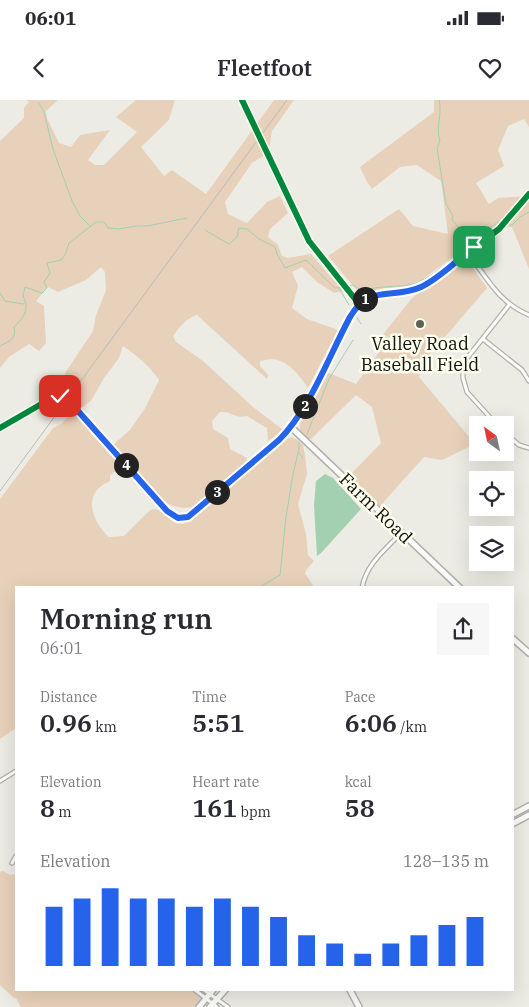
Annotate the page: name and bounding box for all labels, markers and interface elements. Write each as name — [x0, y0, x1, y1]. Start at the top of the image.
text: 06:01 — [25, 6, 76, 30]
text: Fleetfoot — [217, 53, 312, 82]
icon: back — [25, 54, 53, 82]
icon: heart — [476, 54, 504, 82]
pin — [453, 226, 495, 268]
icon: arrive — [460, 233, 488, 261]
pin: 1 — [352, 286, 378, 312]
text: 1 — [361, 290, 370, 308]
marker: Valley Road Baseball Field — [414, 318, 426, 330]
place label: Valley Road Baseball Field — [361, 332, 479, 376]
pin — [39, 375, 81, 417]
icon: check — [46, 382, 74, 410]
pin: 2 — [292, 394, 318, 418]
text: 2 — [301, 397, 310, 415]
north arrow — [469, 416, 514, 461]
map controls — [469, 416, 514, 571]
pin: 4 — [114, 452, 138, 478]
text: 4 — [122, 456, 131, 474]
street label: Farm Road — [335, 468, 417, 548]
button: locate — [469, 471, 514, 516]
pin: 3 — [204, 480, 230, 504]
text: 3 — [213, 483, 222, 501]
button: layers — [469, 526, 514, 571]
text: Morning run — [40, 600, 213, 637]
button: share — [437, 603, 489, 655]
text: 06:01 — [40, 638, 83, 658]
text: Distance — [40, 688, 97, 706]
text: Time — [192, 688, 227, 706]
text: Pace — [345, 688, 375, 706]
text: 0.96 — [40, 706, 92, 739]
text: 5:51 — [192, 706, 245, 739]
text: 6:06 — [345, 706, 397, 739]
text: km — [92, 718, 117, 736]
text: /km — [397, 718, 427, 736]
text: Elevation — [40, 773, 102, 791]
text: Heart rate — [192, 773, 259, 791]
text: kcal — [345, 773, 372, 791]
text: 8 — [40, 791, 55, 824]
text: 161 — [192, 791, 237, 824]
text: 58 — [345, 791, 375, 824]
text: m — [55, 803, 72, 821]
text: bpm — [237, 803, 271, 821]
text: Elevation — [40, 851, 110, 871]
text: 128–135 m — [403, 851, 489, 871]

